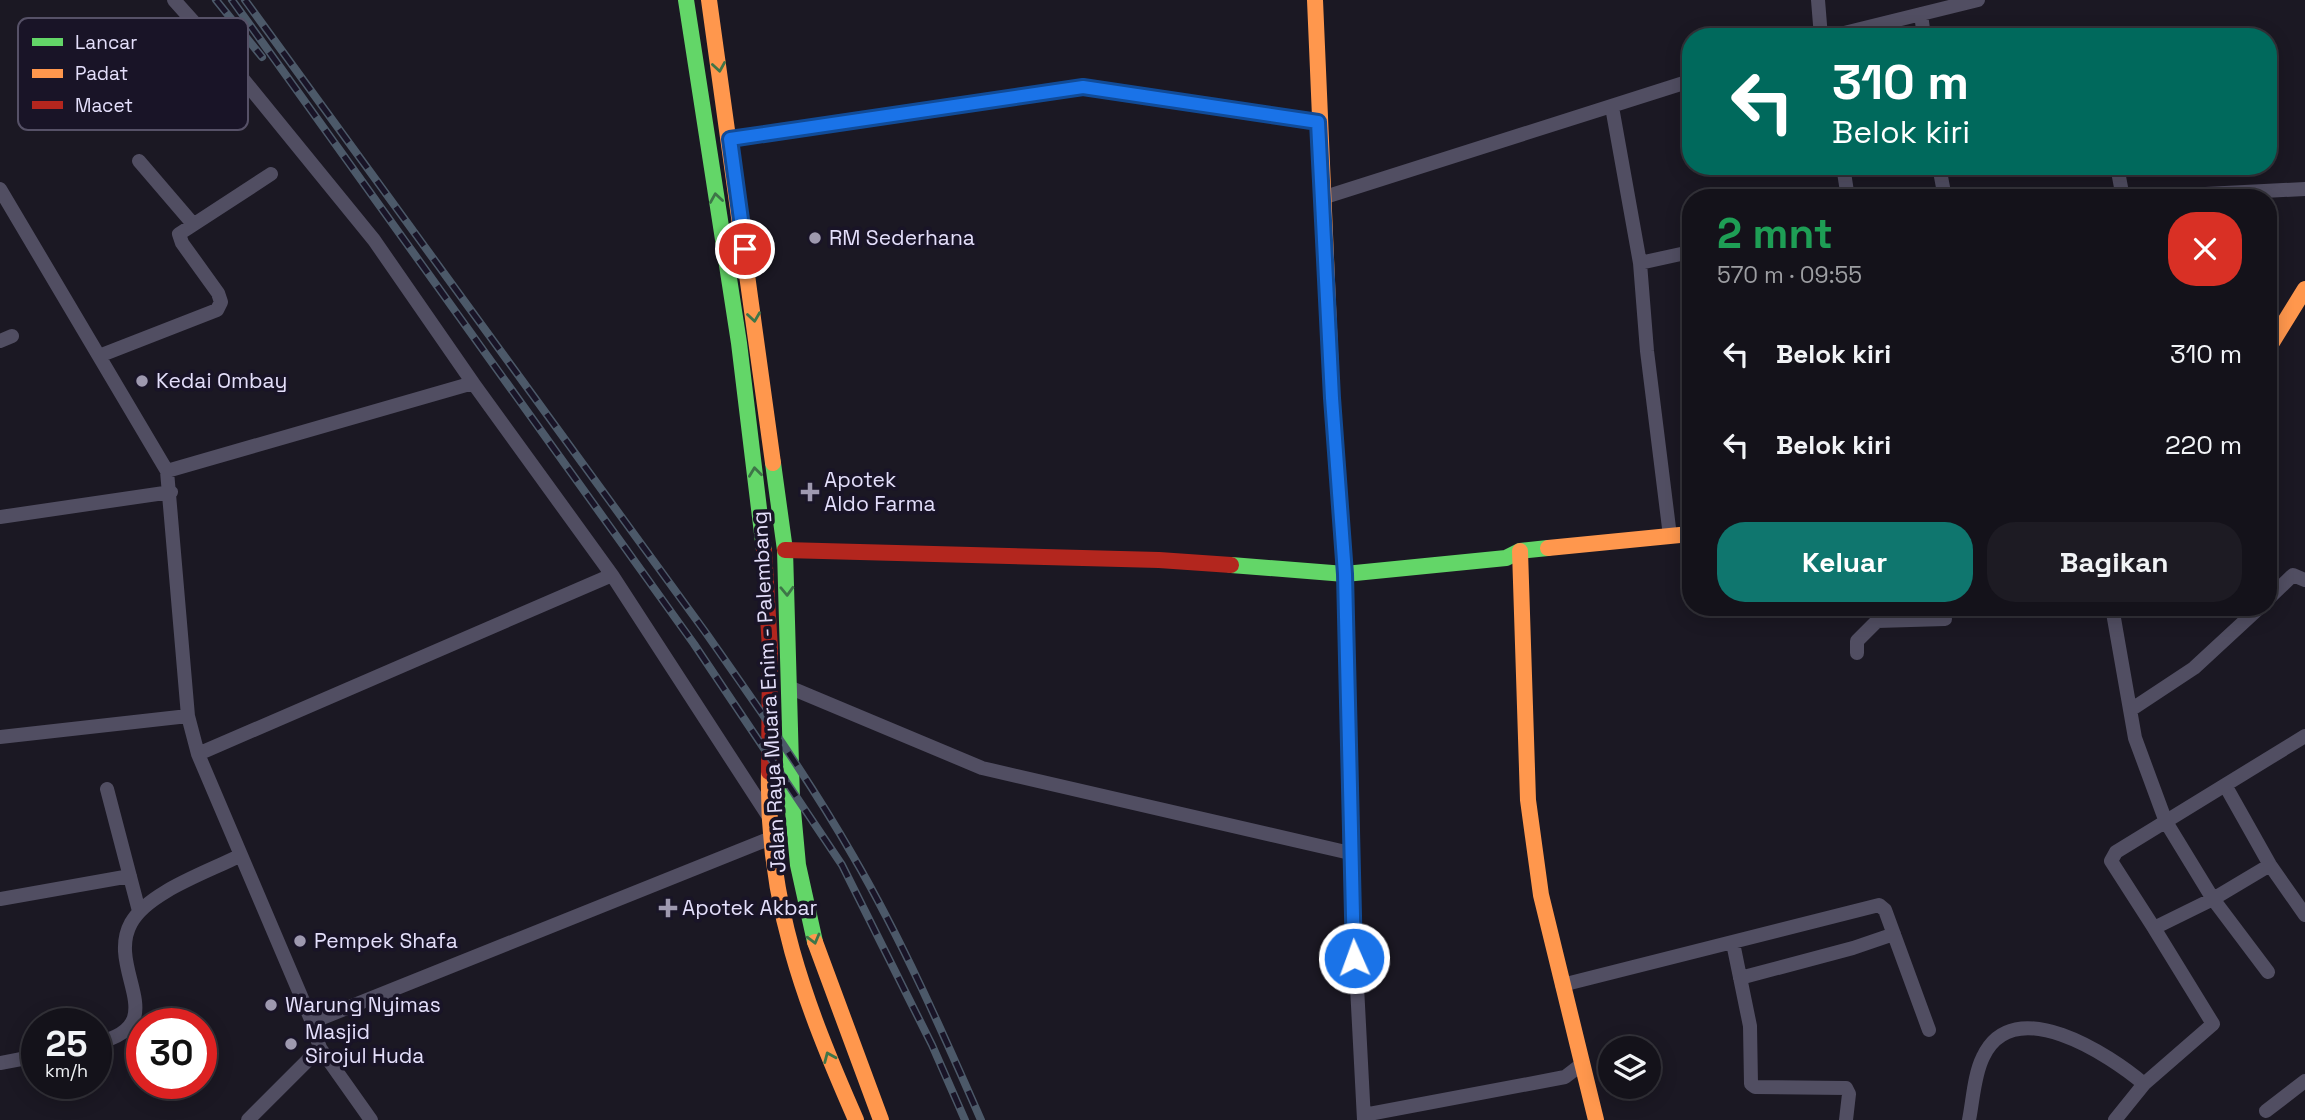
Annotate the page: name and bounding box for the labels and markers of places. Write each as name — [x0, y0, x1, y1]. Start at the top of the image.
pin — [715, 219, 775, 279]
place label: RM Sederhana — [829, 224, 975, 251]
marker: RM Sederhana — [807, 230, 823, 246]
place label: Kedai Ombay — [156, 367, 287, 394]
marker: Kedai Ombay — [134, 373, 150, 389]
place label: Apotek Aldo Farma — [824, 466, 936, 517]
marker: Apotek Aldo Farma — [802, 484, 818, 500]
place label: Apotek Akbar — [682, 894, 818, 921]
marker: Apotek Akbar — [660, 900, 676, 916]
place label: Pempek Shafa — [314, 927, 458, 954]
marker: Pempek Shafa — [292, 933, 308, 949]
place label: Warung Nyimas — [285, 991, 441, 1018]
marker: Warung Nyimas — [263, 997, 279, 1013]
place label: Masjid Sirojul Huda — [305, 1018, 424, 1069]
marker: Masjid Sirojul Huda — [283, 1036, 299, 1052]

